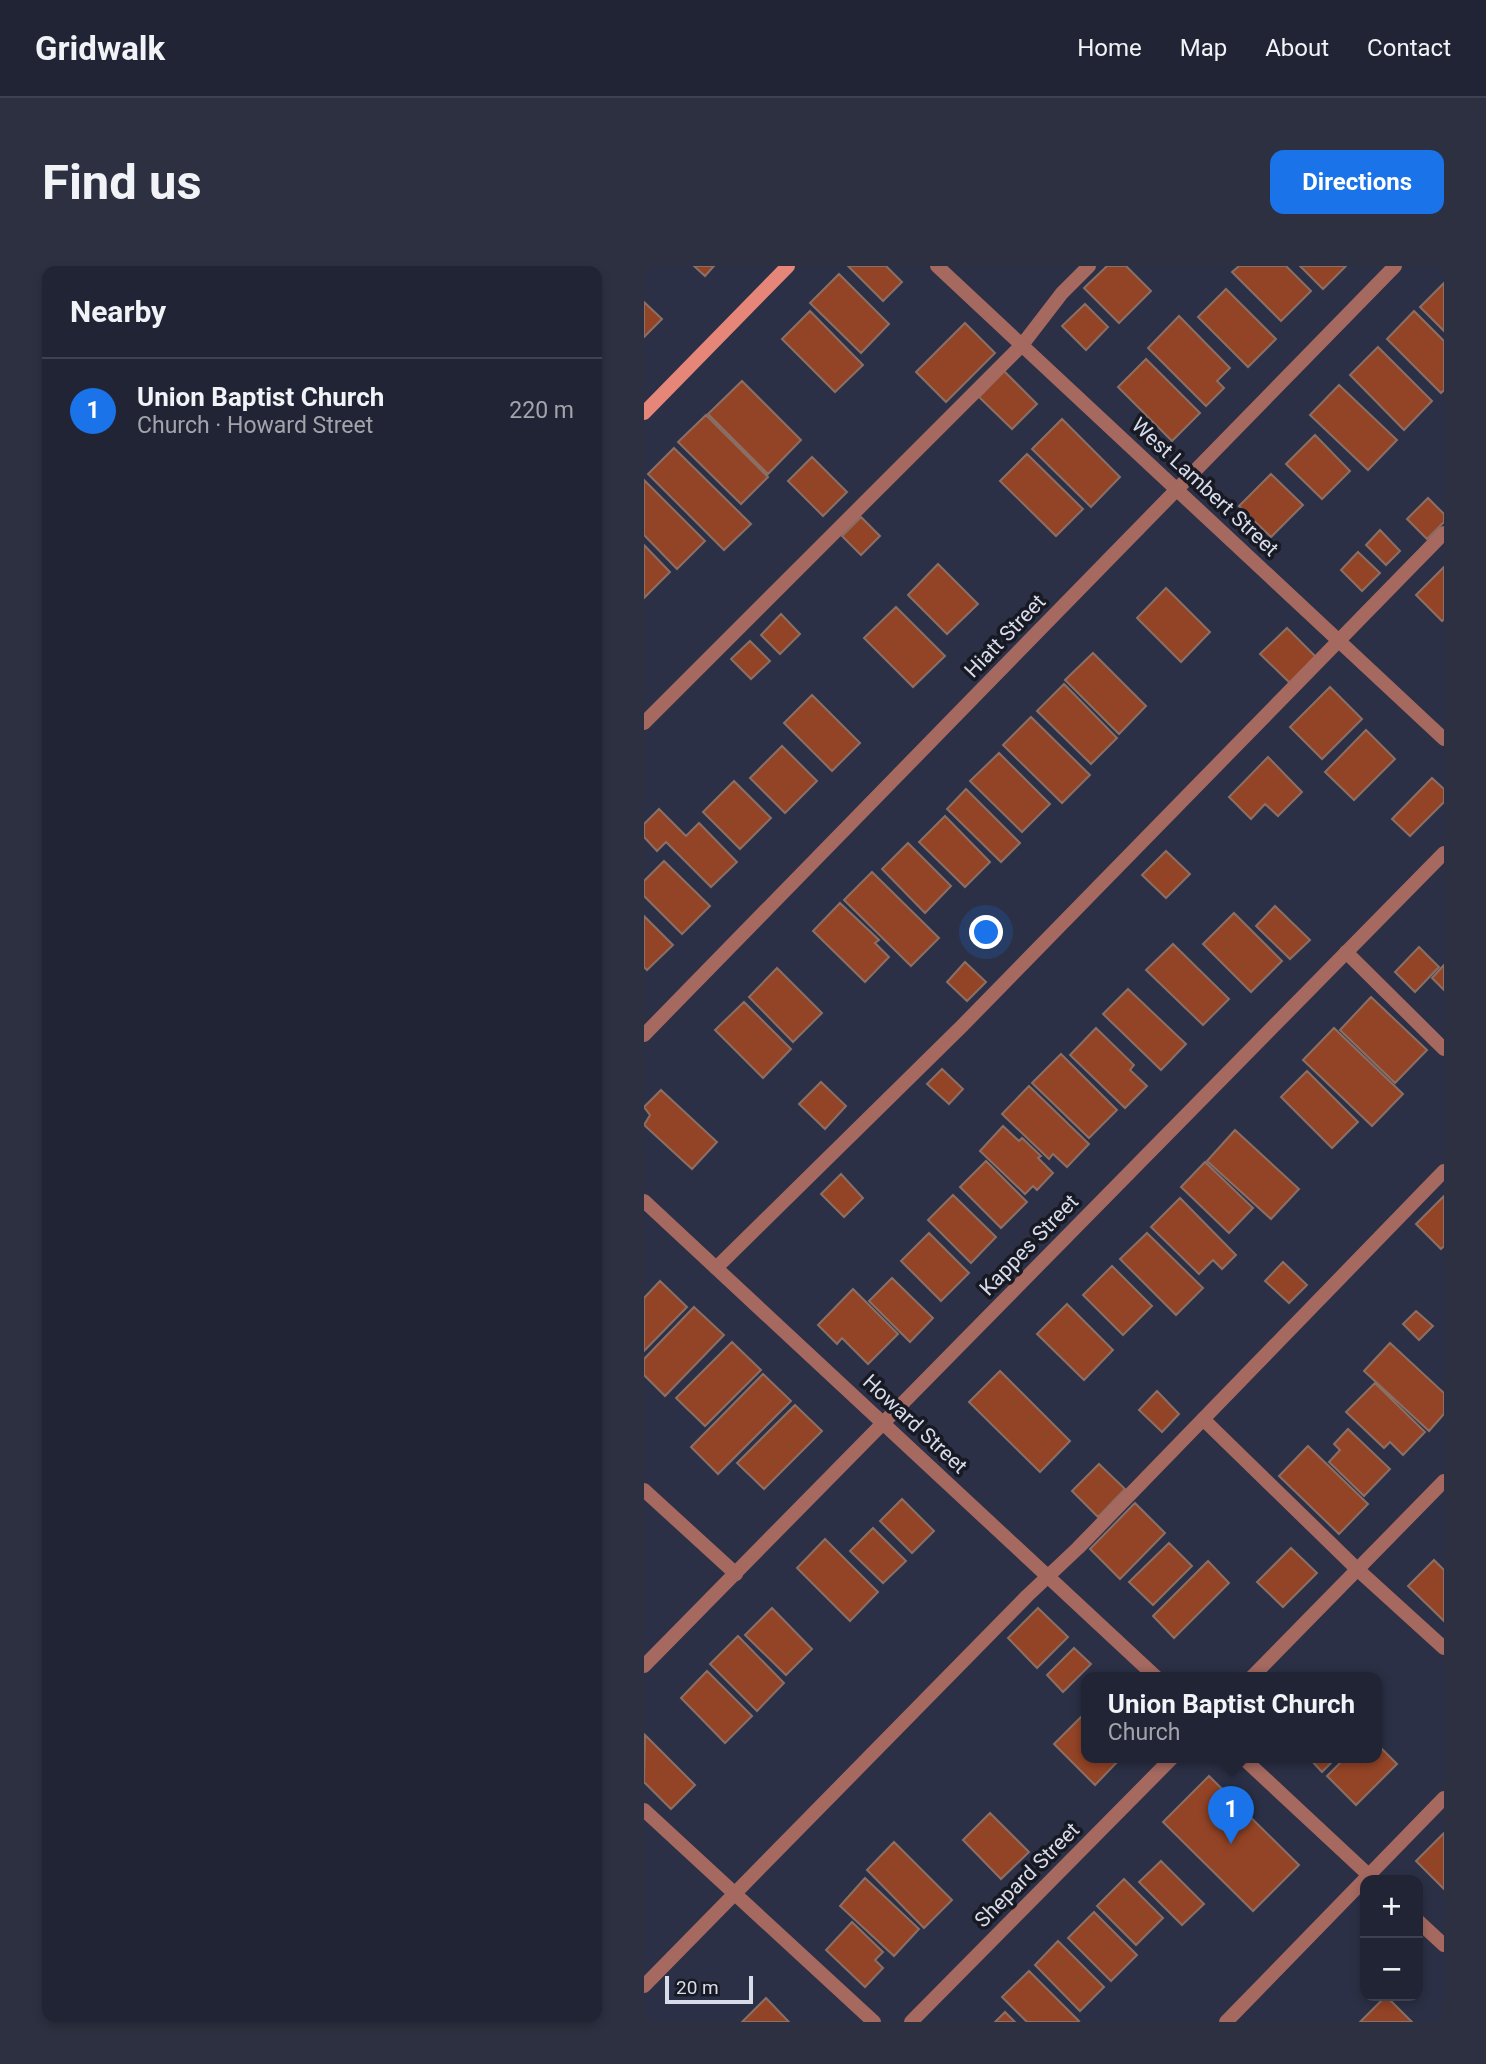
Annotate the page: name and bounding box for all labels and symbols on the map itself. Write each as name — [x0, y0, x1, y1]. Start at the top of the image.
street label: West Lambert Street — [1127, 413, 1283, 561]
street label: Hiatt Street — [960, 590, 1050, 682]
your location — [969, 915, 1003, 949]
street label: Kappes Street — [975, 1190, 1083, 1300]
street label: Howard Street — [858, 1370, 972, 1478]
pin: 1 — [1208, 1786, 1254, 1844]
street label: Shepard Street — [970, 1818, 1084, 1932]
scale bar — [665, 1973, 752, 2005]

